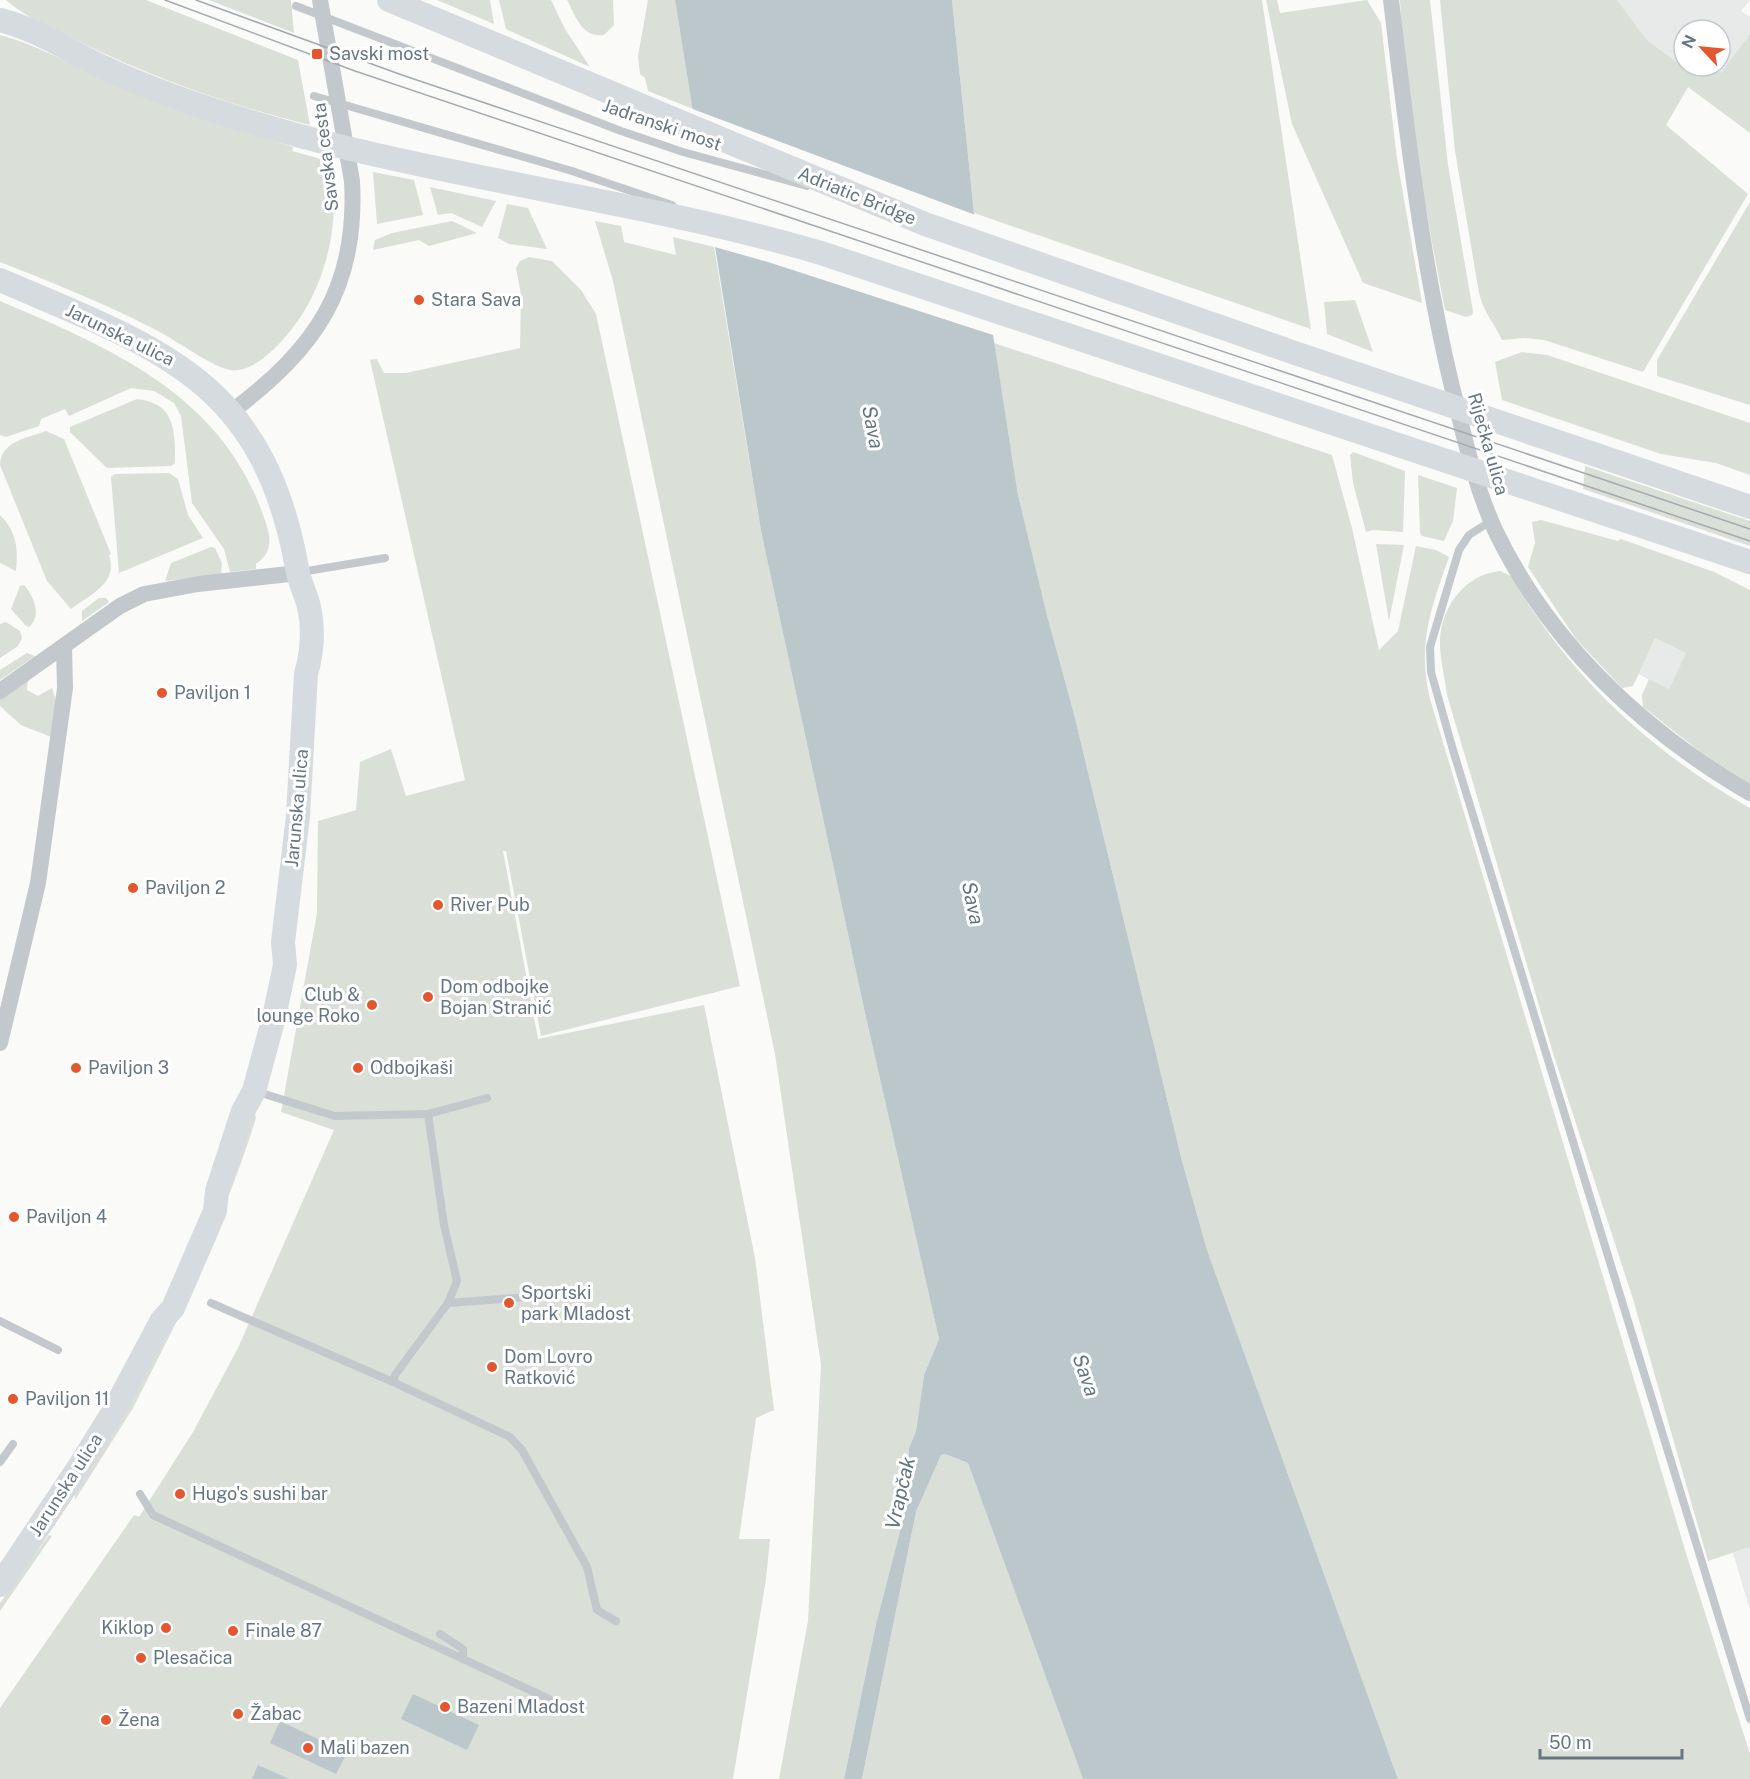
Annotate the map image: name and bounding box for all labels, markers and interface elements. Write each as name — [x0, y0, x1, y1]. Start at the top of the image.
north arrow — [1672, 18, 1732, 78]
text: N — [1678, 32, 1700, 51]
place label: Savski most — [329, 43, 429, 64]
marker: Savski most — [310, 47, 324, 61]
street label: Jadranski most — [600, 94, 724, 155]
street label: Savska cesta — [308, 102, 343, 213]
street label: Adriatic Bridge — [795, 162, 919, 229]
place label: Stara Sava — [431, 289, 521, 310]
marker: Stara Sava — [412, 293, 426, 307]
street label: Jarunska ulica — [63, 299, 178, 370]
street label: Riječka ulica — [1464, 390, 1513, 497]
water label: Sava — [857, 403, 889, 451]
place label: Paviljon 1 — [174, 682, 251, 703]
marker: Paviljon 1 — [155, 686, 169, 700]
street label: Jarunska ulica — [281, 748, 312, 868]
place label: Paviljon 2 — [145, 877, 225, 898]
water label: Sava — [957, 879, 989, 927]
marker: Paviljon 2 — [126, 881, 140, 895]
place label: River Pub — [450, 894, 530, 915]
marker: River Pub — [431, 898, 445, 912]
place label: Dom odbojke Bojan Stranić — [440, 976, 552, 1018]
place label: Club & lounge Roko — [257, 984, 360, 1026]
marker: Dom odbojke Bojan Stranić — [421, 990, 435, 1004]
marker: Club & lounge Roko — [365, 998, 379, 1012]
place label: Paviljon 3 — [88, 1057, 169, 1078]
place label: Odbojkaši — [370, 1057, 453, 1078]
marker: Paviljon 3 — [69, 1061, 83, 1075]
marker: Odbojkaši — [351, 1061, 365, 1075]
place label: Paviljon 4 — [26, 1206, 107, 1227]
marker: Paviljon 4 — [7, 1210, 21, 1224]
place label: Sportski park Mladost — [521, 1282, 631, 1324]
marker: Sportski park Mladost — [502, 1296, 516, 1310]
place label: Dom Lovro Ratković — [504, 1346, 593, 1388]
water label: Sava — [1068, 1351, 1104, 1399]
marker: Dom Lovro Ratković — [485, 1360, 499, 1374]
place label: Paviljon 11 — [25, 1388, 109, 1409]
marker: Paviljon 11 — [6, 1392, 20, 1406]
street label: Jarunska ulica — [25, 1429, 107, 1540]
water label: Vrapčak — [880, 1454, 920, 1532]
place label: Hugo's sushi bar — [192, 1483, 328, 1504]
marker: Hugo's sushi bar — [173, 1487, 187, 1501]
place label: Kiklop — [101, 1617, 154, 1638]
place label: Finale 87 — [245, 1620, 322, 1641]
marker: Kiklop — [159, 1621, 173, 1635]
marker: Finale 87 — [226, 1624, 240, 1638]
place label: Plesačica — [153, 1647, 233, 1668]
marker: Plesačica — [134, 1651, 148, 1665]
place label: Bazeni Mladost — [457, 1696, 585, 1717]
marker: Bazeni Mladost — [438, 1700, 452, 1714]
place label: Žabac — [250, 1703, 302, 1724]
marker: Žabac — [231, 1707, 245, 1721]
place label: Žena — [118, 1709, 160, 1730]
marker: Žena — [99, 1713, 113, 1727]
scale bar — [1540, 1722, 1682, 1760]
text: 50 m — [1549, 1732, 1592, 1753]
place label: Mali bazen — [320, 1737, 410, 1758]
marker: Mali bazen — [301, 1741, 315, 1755]

